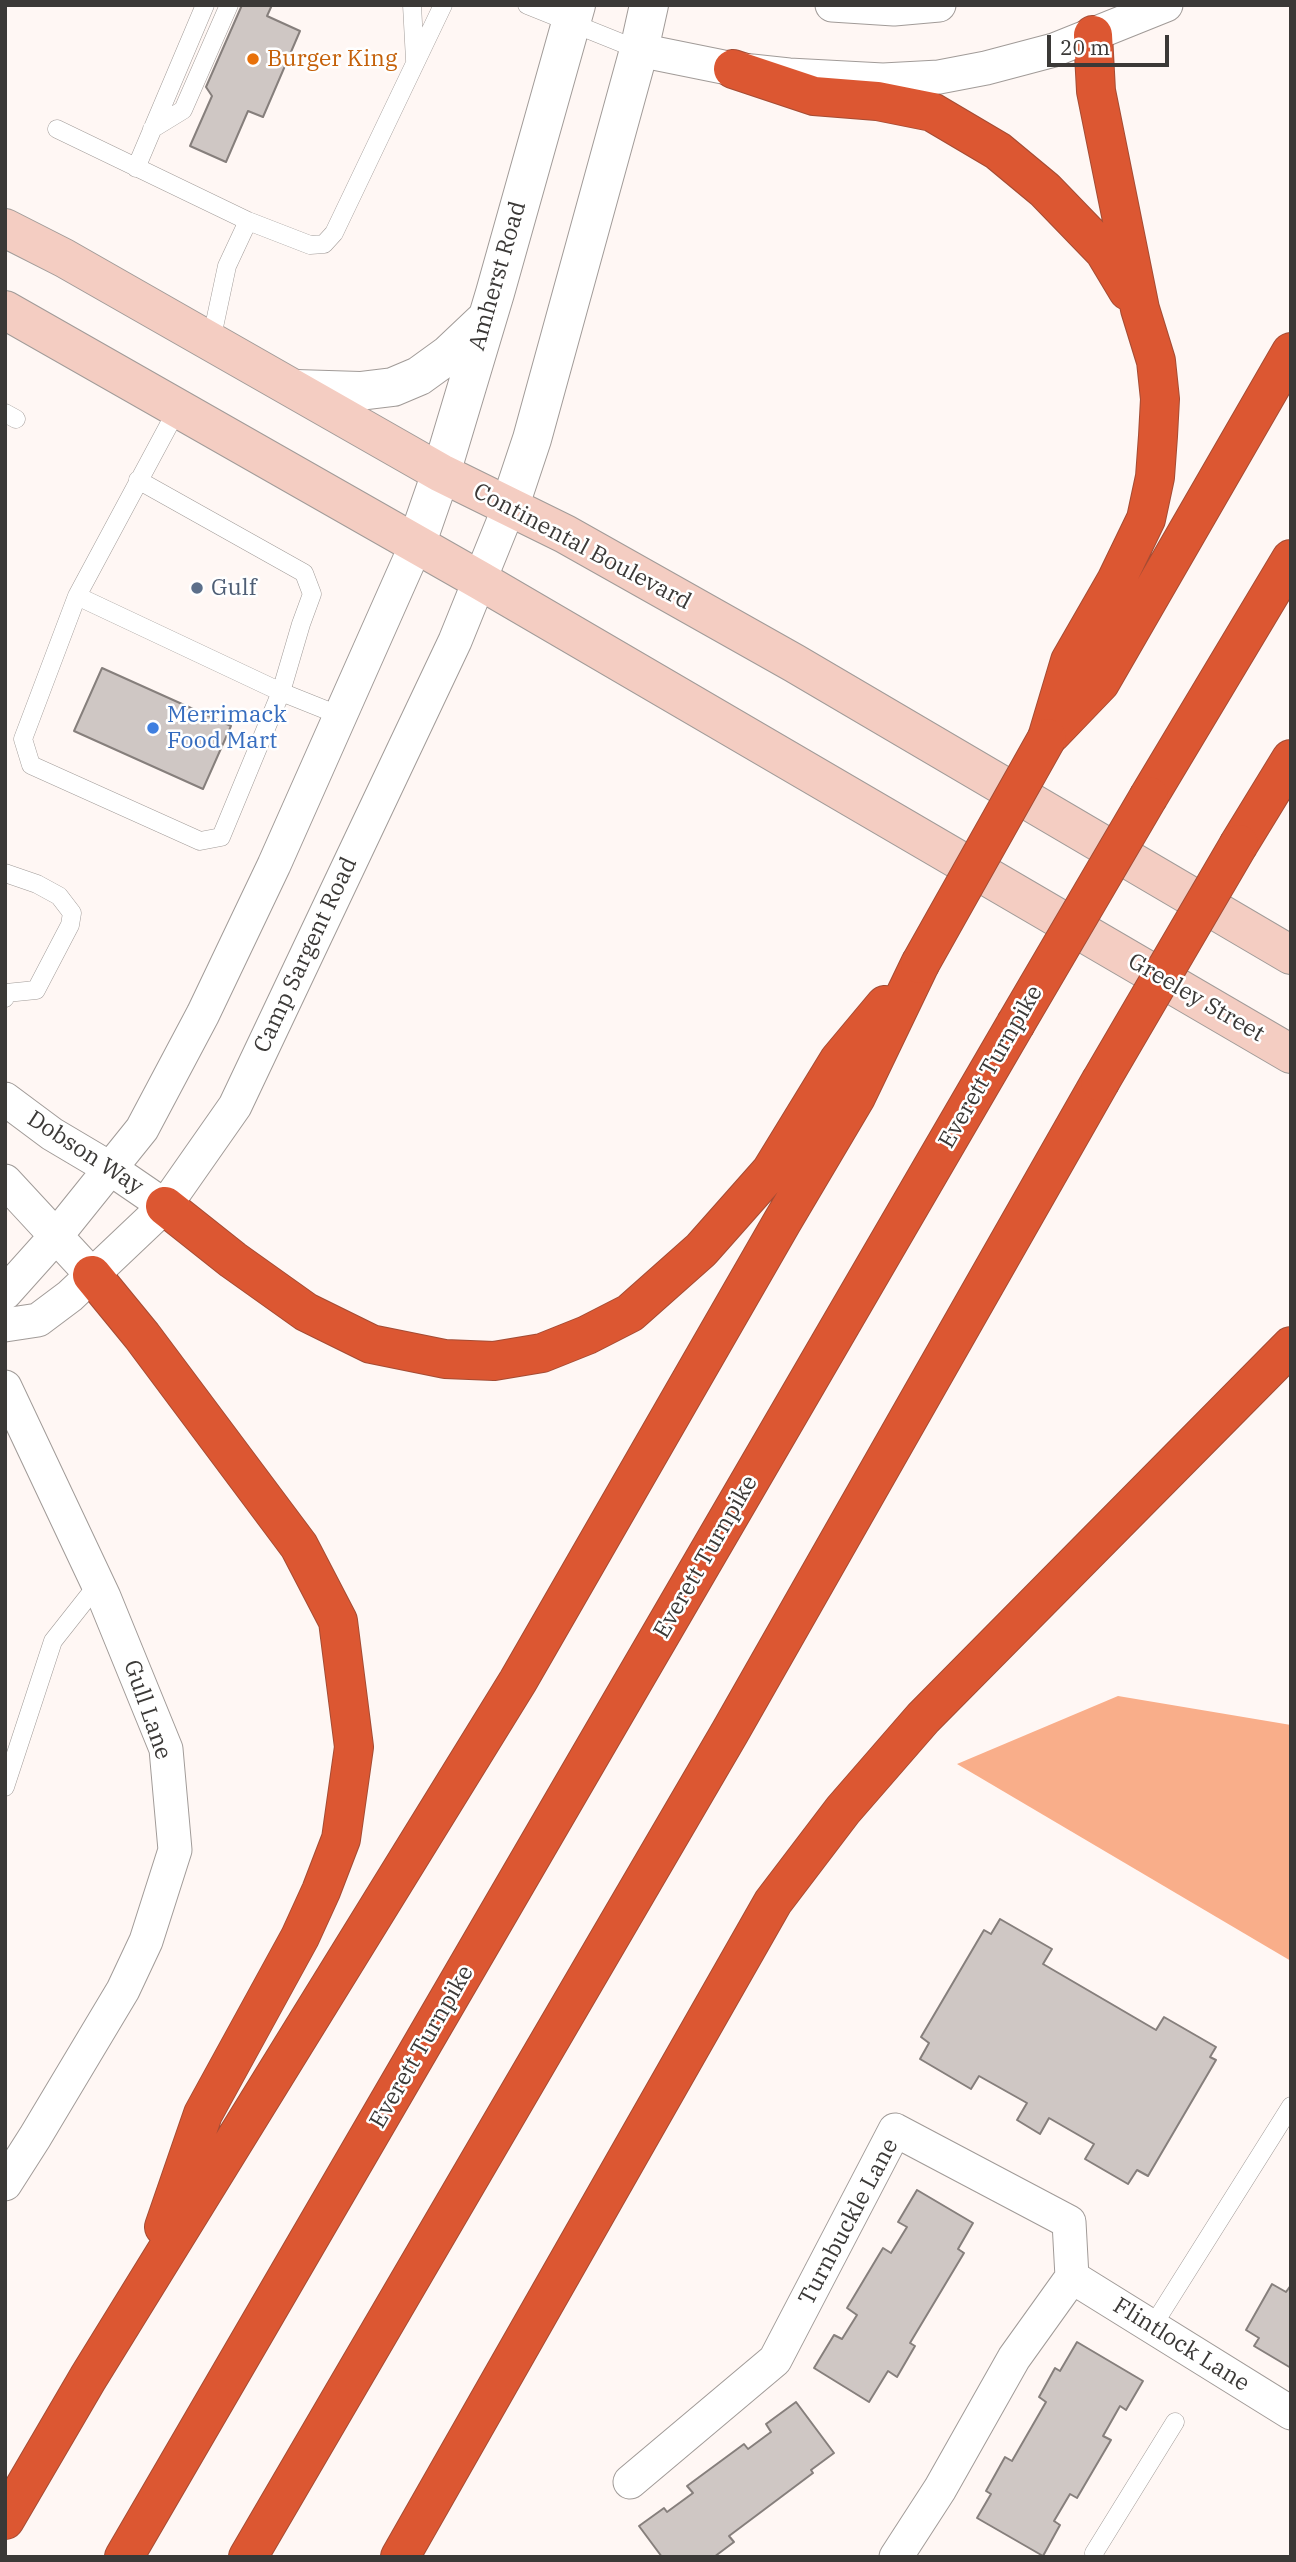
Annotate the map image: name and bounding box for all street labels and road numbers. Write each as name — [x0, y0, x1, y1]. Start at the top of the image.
street label: Amherst Road — [464, 198, 532, 354]
street label: Continental Boulevard — [468, 478, 696, 616]
street label: Camp Sargent Road — [249, 853, 363, 1057]
street label: Greeley Street — [1123, 948, 1269, 1048]
street label: Everett Turnpike — [933, 981, 1049, 1153]
street label: Dobson Way — [22, 1105, 148, 1201]
street label: Everett Turnpike — [648, 1471, 764, 1643]
street label: Gull Lane — [117, 1657, 177, 1763]
street label: Everett Turnpike — [364, 1961, 480, 2133]
street label: Turnbuckle Lane — [793, 2134, 905, 2310]
street label: Flintlock Lane — [1108, 2292, 1254, 2398]

